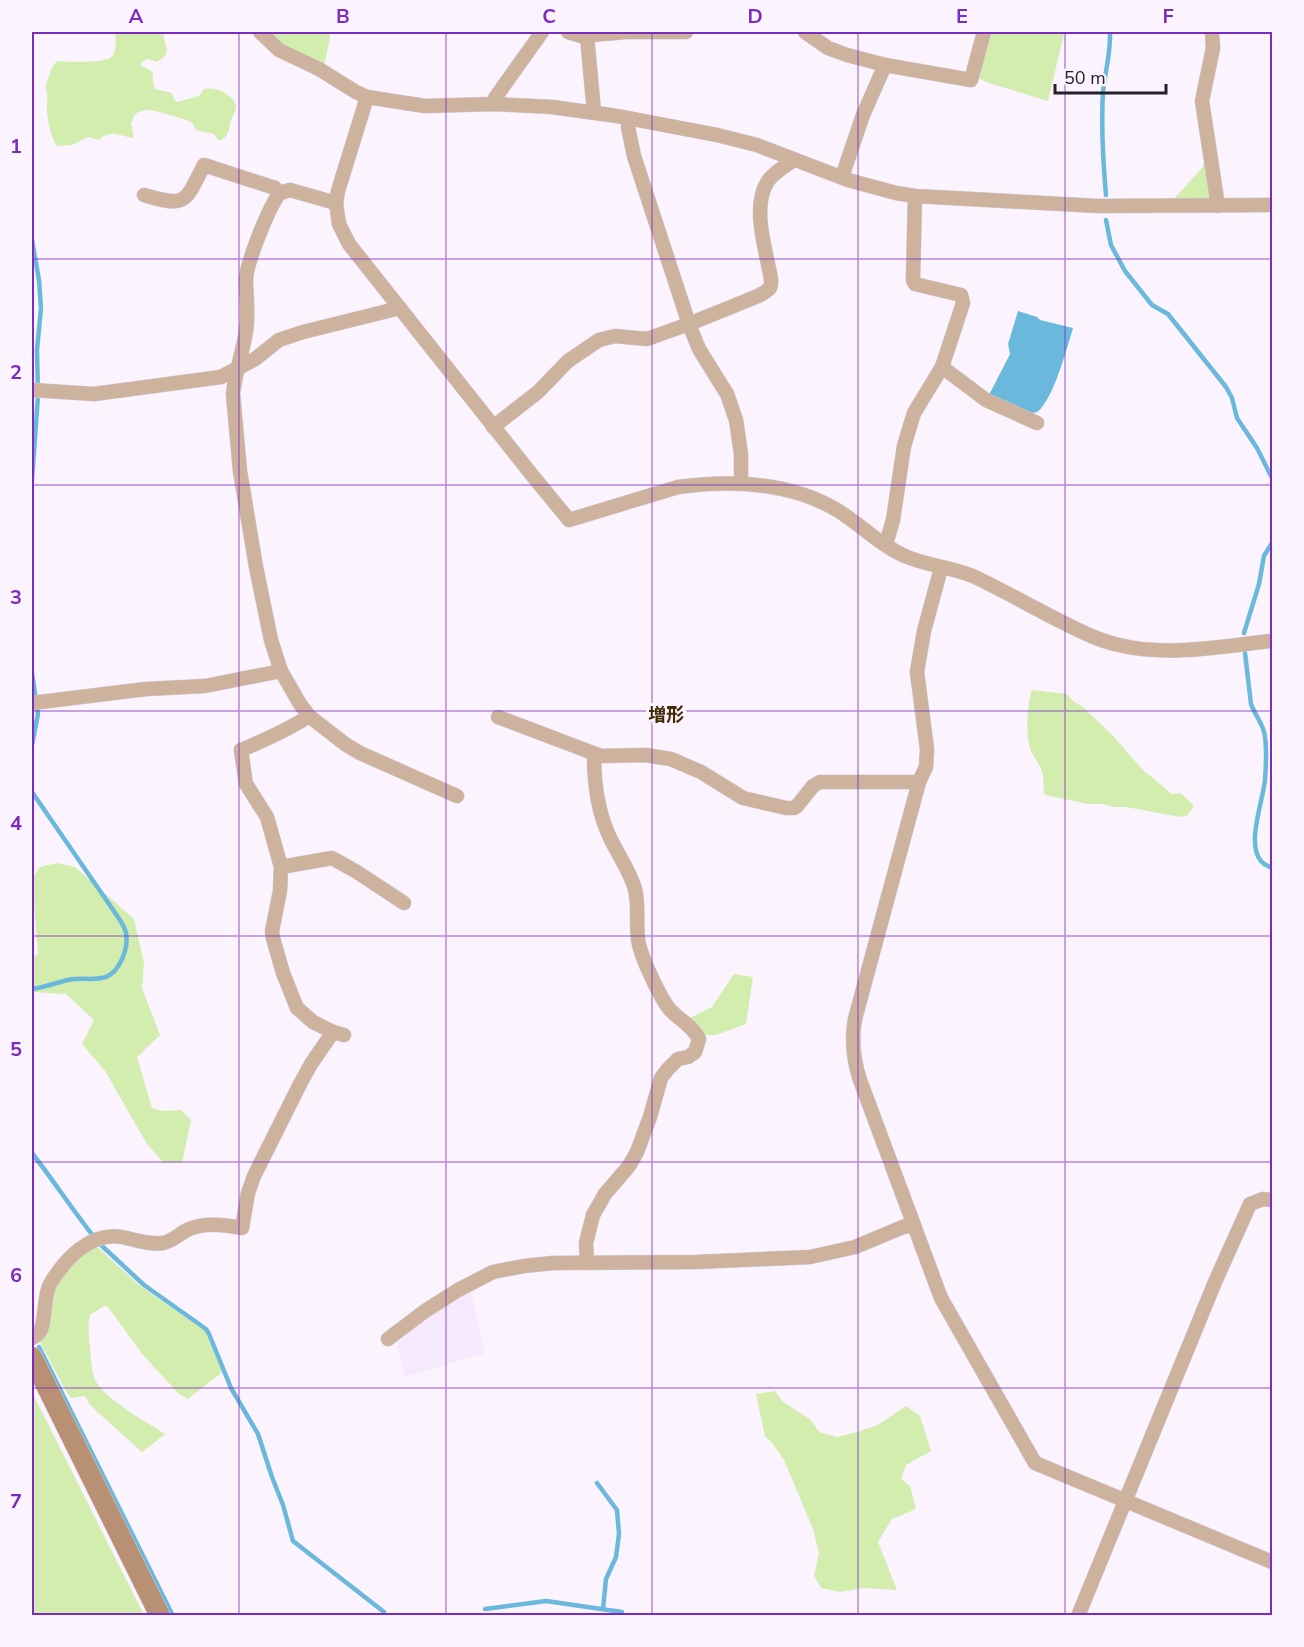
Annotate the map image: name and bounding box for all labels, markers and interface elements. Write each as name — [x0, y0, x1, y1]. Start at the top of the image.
text: A — [129, 3, 144, 30]
text: B — [336, 3, 350, 30]
text: C — [542, 3, 556, 30]
text: D — [747, 3, 763, 30]
text: E — [956, 3, 968, 30]
text: F — [1162, 3, 1174, 30]
scale bar — [1055, 57, 1166, 95]
text: 50 m — [1064, 66, 1106, 90]
text: 1 — [10, 133, 22, 160]
text: 2 — [10, 359, 22, 386]
text: 3 — [10, 584, 22, 611]
district label: 増形 — [648, 703, 684, 727]
text: 4 — [10, 810, 22, 837]
text: 5 — [10, 1036, 22, 1063]
text: 6 — [10, 1262, 22, 1289]
text: 7 — [10, 1488, 22, 1515]

